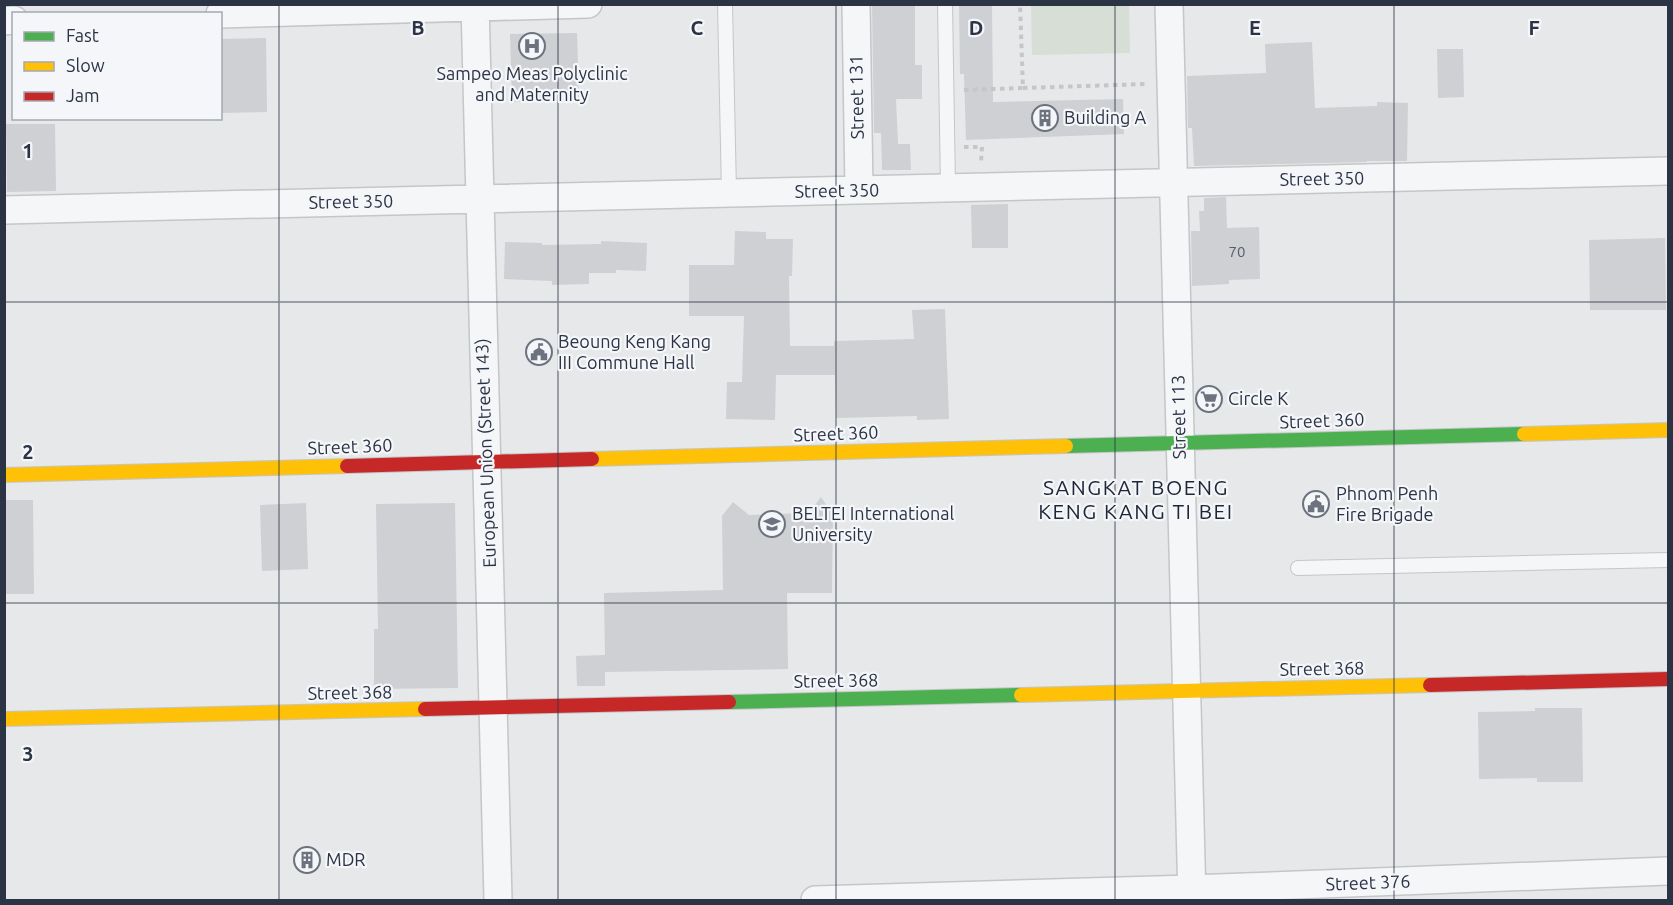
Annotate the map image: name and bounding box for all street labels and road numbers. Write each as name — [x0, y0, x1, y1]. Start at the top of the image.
street label: Street 131 — [845, 54, 867, 140]
street label: Street 350 — [1279, 167, 1365, 189]
street label: Street 350 — [794, 179, 880, 201]
street label: Street 350 — [308, 190, 394, 212]
street label: European Union (Street 143) — [471, 338, 500, 568]
street label: Street 113 — [1167, 374, 1189, 460]
street label: Street 360 — [1279, 409, 1365, 431]
street label: Street 360 — [793, 422, 879, 444]
street label: Street 360 — [307, 435, 393, 457]
street label: Street 368 — [1279, 657, 1365, 679]
street label: Street 368 — [793, 669, 879, 691]
street label: Street 368 — [307, 681, 393, 703]
street label: Street 376 — [1325, 871, 1411, 893]

